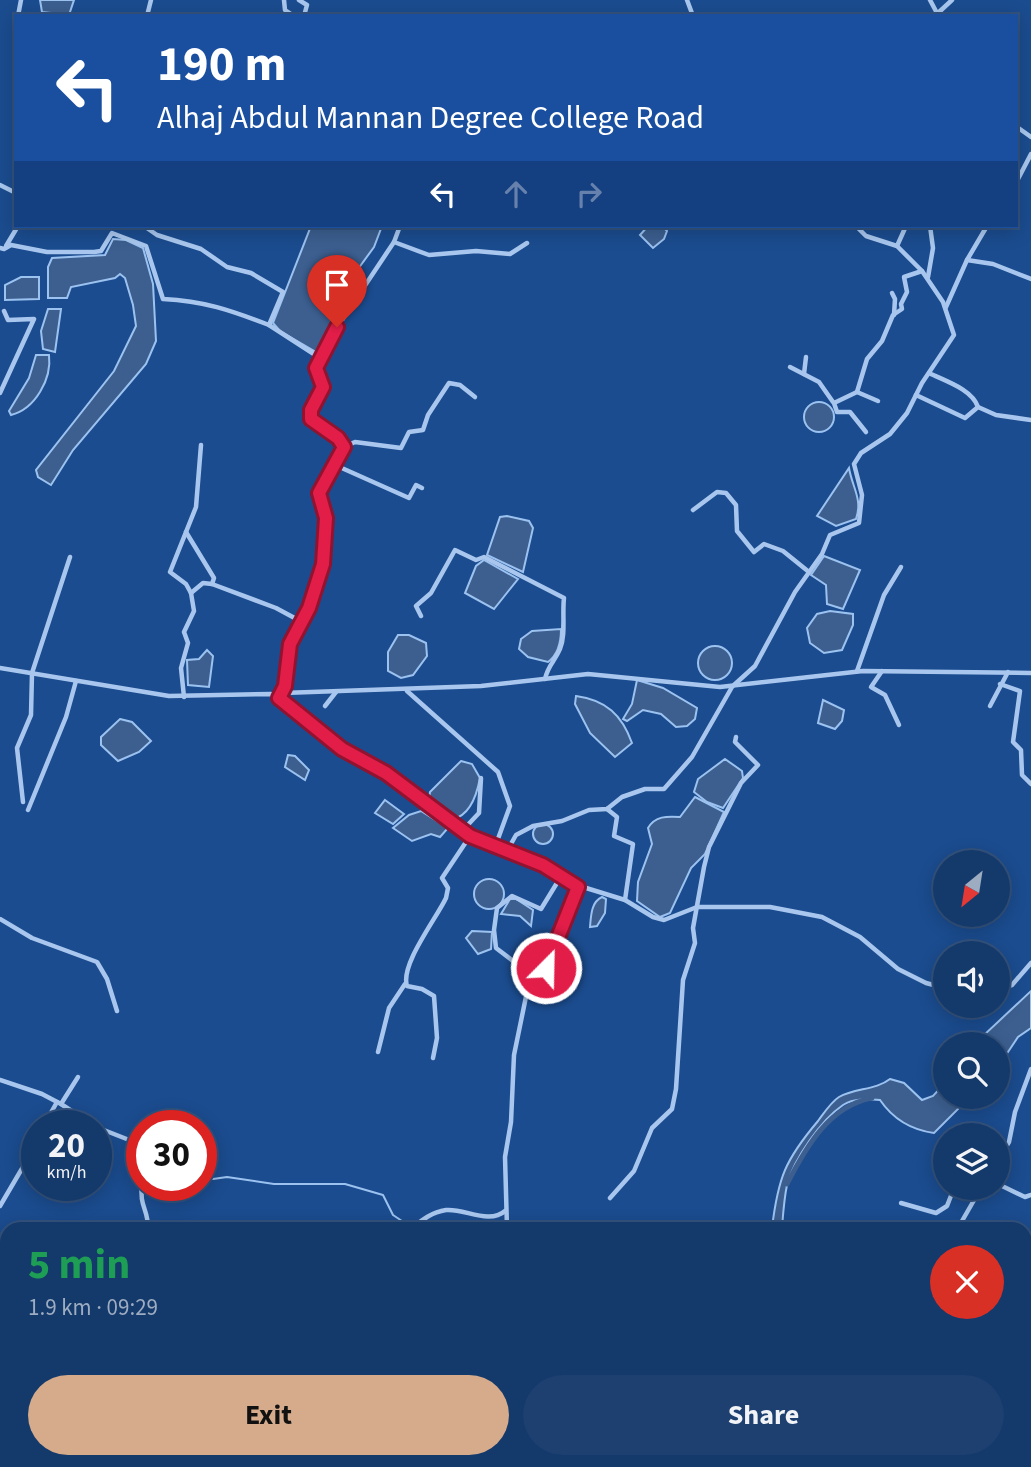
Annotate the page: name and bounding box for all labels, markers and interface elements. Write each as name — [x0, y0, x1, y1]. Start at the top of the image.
text: 190 m — [157, 30, 286, 100]
icon: left — [42, 42, 133, 133]
text: Alhaj Abdul Mannan Degree College Road — [157, 95, 704, 141]
icon: left — [424, 175, 462, 213]
icon: ahead — [497, 175, 535, 213]
icon: right — [570, 175, 608, 213]
pin — [307, 255, 367, 327]
icon: arrive — [318, 266, 356, 304]
north arrow — [933, 850, 1010, 928]
map controls — [933, 850, 1010, 1200]
position arrow — [509, 931, 583, 1005]
button: sound — [933, 941, 1010, 1018]
button: search — [933, 1032, 1010, 1109]
speed limit sign: 30 — [126, 1110, 217, 1201]
text: 20 — [48, 1121, 85, 1171]
button: layers — [933, 1123, 1010, 1200]
text: km/h — [47, 1160, 86, 1185]
text: 5 min — [28, 1235, 130, 1295]
button: close — [930, 1245, 1004, 1319]
text: 1.9 km · 09:29 — [28, 1291, 158, 1324]
button: Exit — [28, 1375, 509, 1455]
button: Share — [523, 1375, 1004, 1455]

